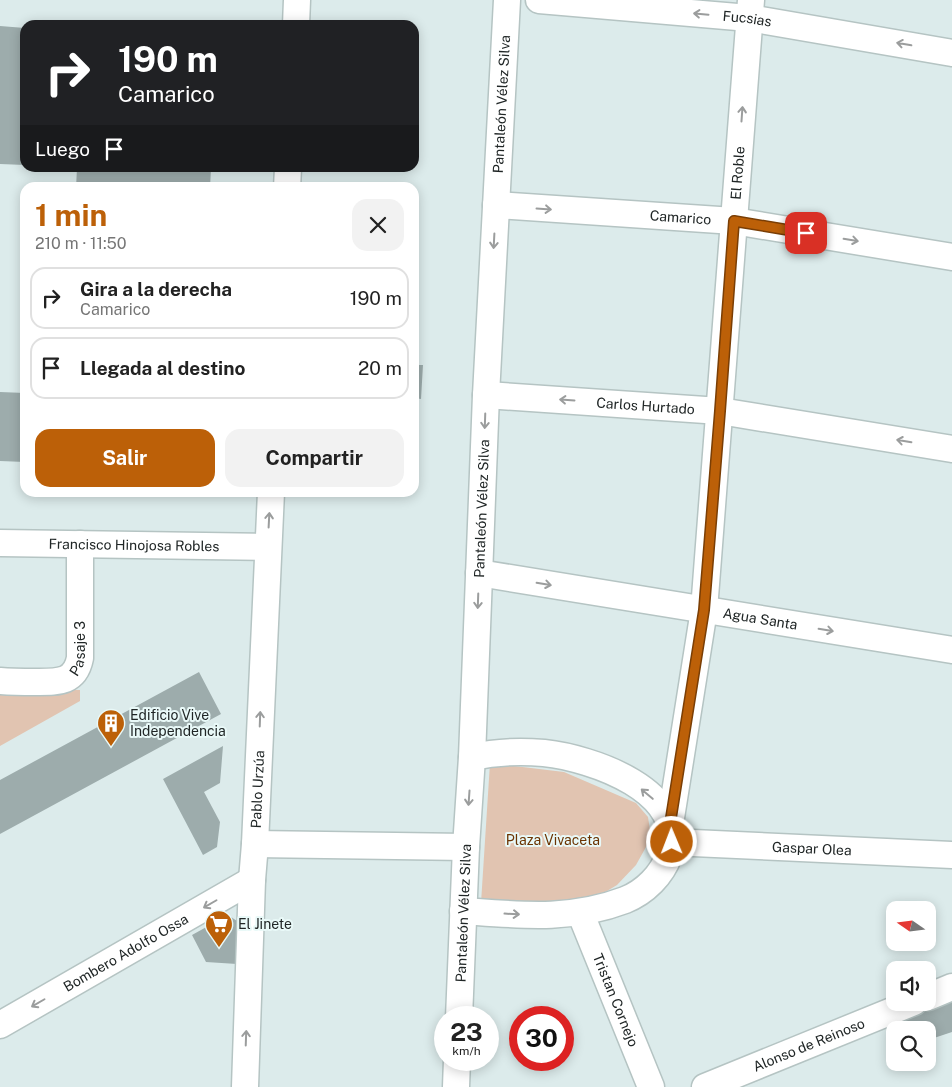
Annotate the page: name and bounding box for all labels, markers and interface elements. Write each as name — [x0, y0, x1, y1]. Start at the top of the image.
street label: Fucsias — [722, 8, 773, 30]
one-way arrow — [693, 9, 709, 19]
street label: Pantaleón Vélez Silva — [490, 34, 513, 174]
text: 190 m — [118, 39, 218, 80]
one-way arrow — [896, 39, 912, 49]
icon: right — [35, 40, 100, 105]
text: Camarico — [118, 81, 215, 107]
one-way arrow — [737, 106, 747, 122]
icon: arrive — [100, 135, 128, 163]
text: Luego — [35, 138, 90, 160]
street label: El Roble — [728, 146, 748, 200]
text: 1 min — [35, 197, 107, 233]
button: close — [352, 199, 404, 251]
one-way arrow — [536, 204, 552, 213]
street label: Camarico — [649, 207, 712, 227]
pin — [785, 212, 827, 254]
icon: arrive — [792, 219, 820, 247]
one-way arrow — [489, 232, 499, 249]
text: 210 m · 11:50 — [35, 234, 127, 253]
one-way arrow — [842, 236, 858, 246]
text: Gira a la derecha — [80, 278, 232, 300]
icon: right — [37, 284, 65, 312]
text: 190 m — [350, 287, 402, 309]
text: Camarico — [80, 300, 150, 319]
icon: arrive — [37, 354, 65, 382]
text: Llegada al destino — [80, 357, 245, 379]
text: 20 m — [358, 357, 402, 379]
street label: Carlos Hurtado — [596, 395, 695, 417]
one-way arrow — [559, 396, 575, 405]
one-way arrow — [480, 412, 490, 428]
button: Salir — [35, 429, 215, 487]
button: Compartir — [225, 429, 404, 487]
one-way arrow — [896, 436, 912, 446]
street label: Pantaleón Vélez Silva — [471, 439, 492, 578]
one-way arrow — [265, 512, 274, 528]
street label: Francisco Hinojosa Robles — [48, 536, 220, 554]
one-way arrow — [536, 579, 552, 589]
one-way arrow — [473, 592, 483, 608]
street label: Agua Santa — [722, 605, 799, 633]
street label: Pasaje 3 — [66, 621, 88, 679]
one-way arrow — [817, 625, 833, 635]
place label: Edificio Vive Independencia — [130, 707, 226, 739]
building icon: Edificio Vive Independencia — [96, 708, 126, 747]
one-way arrow — [256, 711, 265, 727]
street label: Pablo Urzúa — [248, 750, 267, 829]
one-way arrow — [641, 789, 654, 800]
one-way arrow — [465, 790, 474, 806]
position arrow — [645, 815, 697, 867]
park label: Plaza Vivaceta — [506, 832, 600, 848]
street label: Gaspar Olea — [772, 839, 852, 858]
street label: Pantaleón Vélez Silva — [452, 844, 474, 983]
one-way arrow — [203, 900, 217, 910]
north arrow — [886, 901, 936, 951]
map controls — [886, 901, 936, 1071]
supermarket icon: El Jinete — [204, 909, 234, 948]
one-way arrow — [504, 910, 520, 919]
street label: Bombero Adolfo Ossa — [61, 911, 191, 995]
place label: El Jinete — [238, 916, 292, 932]
street label: Tristan Cornejo — [590, 951, 642, 1049]
button: sound — [886, 961, 936, 1011]
one-way arrow — [31, 998, 46, 1008]
speed limit sign: 30 — [509, 1006, 574, 1071]
street label: Alonso de Reinoso — [751, 1015, 867, 1075]
text: 23 — [450, 1017, 483, 1047]
button: search — [886, 1021, 936, 1071]
one-way arrow — [242, 1031, 251, 1047]
text: km/h — [452, 1044, 481, 1058]

